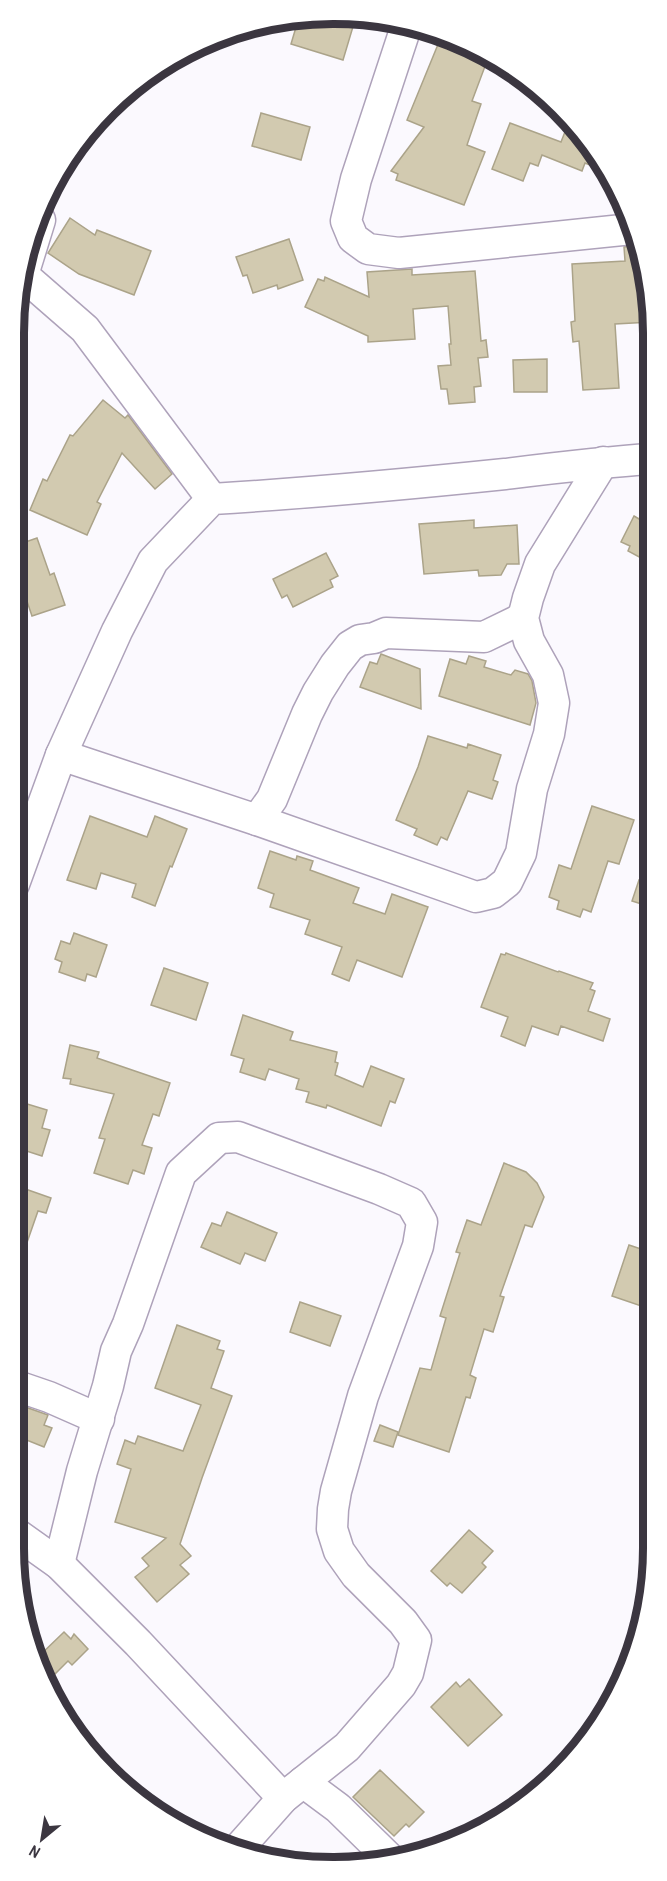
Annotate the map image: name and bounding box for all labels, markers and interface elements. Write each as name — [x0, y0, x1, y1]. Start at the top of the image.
north arrow — [12, 1809, 72, 1869]
text: N — [25, 1840, 44, 1864]

